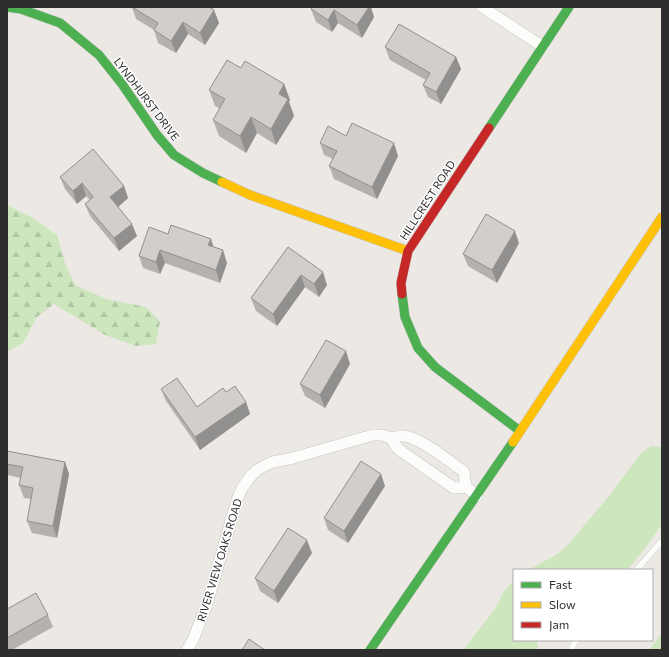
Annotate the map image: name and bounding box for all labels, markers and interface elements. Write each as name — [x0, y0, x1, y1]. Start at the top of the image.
street label: LYNDHURST DRIVE — [112, 55, 182, 143]
street label: HILLCREST ROAD — [396, 158, 458, 242]
street label: RIVER VIEW OAKS ROAD — [194, 497, 244, 623]
legend — [513, 569, 653, 641]
text: Fast — [549, 577, 572, 591]
text: Slow — [549, 597, 576, 611]
text: Jam — [549, 617, 569, 632]

